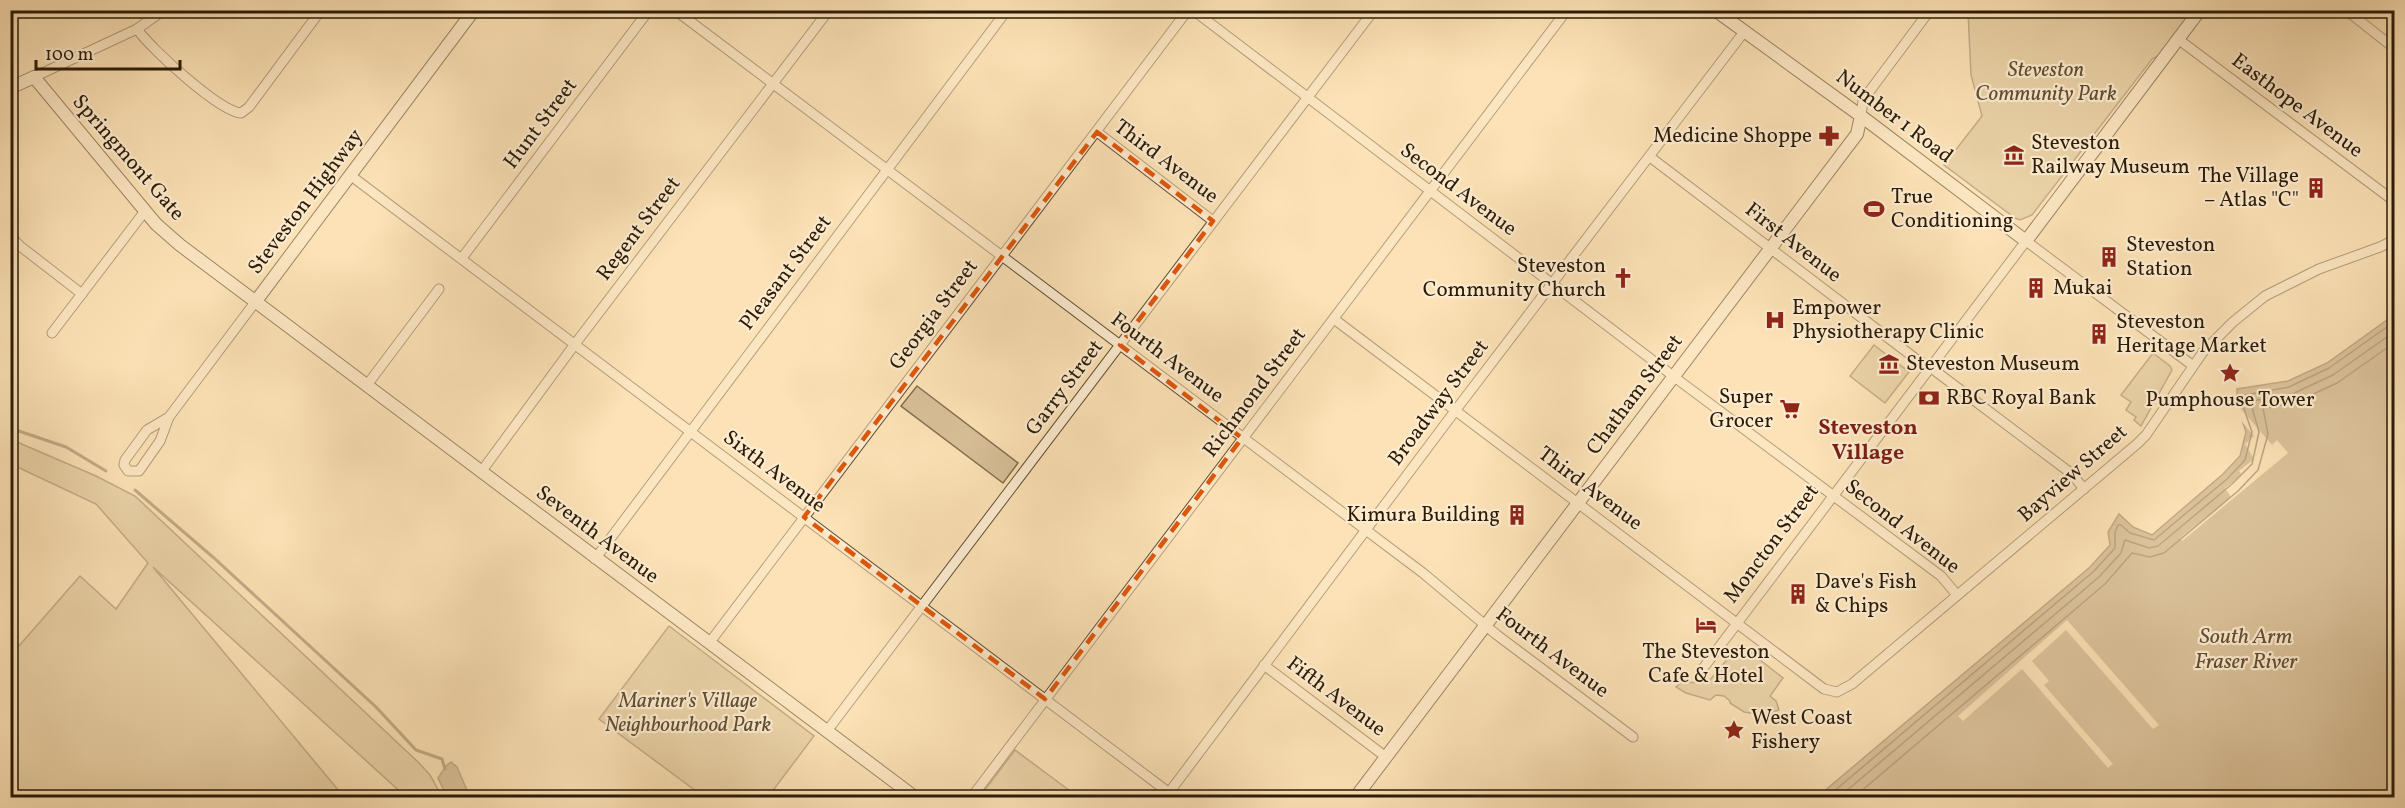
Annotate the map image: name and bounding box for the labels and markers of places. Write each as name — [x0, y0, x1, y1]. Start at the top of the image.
place label: Medicine Shoppe — [1653, 122, 1812, 151]
pharmacy icon: Medicine Shoppe — [1817, 124, 1841, 148]
place label: Steveston Railway Museum — [2031, 129, 2190, 182]
museum icon: Steveston Railway Museum — [2002, 143, 2026, 167]
place label: The Village – Atlas "C" — [2198, 162, 2299, 215]
building icon: The Village – Atlas "C" — [2304, 176, 2328, 200]
place label: True Conditioning — [1891, 183, 2014, 236]
sports icon: True Conditioning — [1862, 197, 1886, 221]
place label: Steveston Station — [2126, 231, 2215, 284]
building icon: Steveston Station — [2097, 245, 2121, 269]
place label: Steveston Community Church — [1423, 252, 1606, 305]
church icon: Steveston Community Church — [1611, 266, 1635, 290]
place label: Mukai — [2053, 274, 2112, 303]
building icon: Mukai — [2024, 276, 2048, 300]
place label: Empower Physiotherapy Clinic — [1792, 294, 1984, 347]
hospital icon: Empower Physiotherapy Clinic — [1763, 308, 1787, 332]
place label: Steveston Heritage Market — [2116, 308, 2267, 361]
building icon: Steveston Heritage Market — [2087, 322, 2111, 346]
place label: Steveston Museum — [1906, 350, 2080, 379]
museum icon: Steveston Museum — [1877, 352, 1901, 376]
place icon: Pumphouse Tower — [2218, 361, 2242, 385]
place label: Super Grocer — [1710, 383, 1773, 436]
place label: RBC Royal Bank — [1946, 384, 2097, 413]
bank icon: RBC Royal Bank — [1917, 386, 1941, 410]
place label: Pumphouse Tower — [2145, 386, 2315, 415]
supermarket icon: Super Grocer — [1778, 397, 1802, 421]
place label: Kimura Building — [1347, 501, 1500, 530]
building icon: Kimura Building — [1505, 503, 1529, 527]
place label: Dave's Fish & Chips — [1815, 568, 1917, 621]
building icon: Dave's Fish & Chips — [1786, 582, 1810, 606]
hotel icon: The Steveston Cafe & Hotel — [1694, 613, 1718, 637]
place label: The Steveston Cafe & Hotel — [1642, 638, 1770, 691]
place label: West Coast Fishery — [1751, 704, 1853, 757]
place icon: West Coast Fishery — [1722, 718, 1746, 742]

